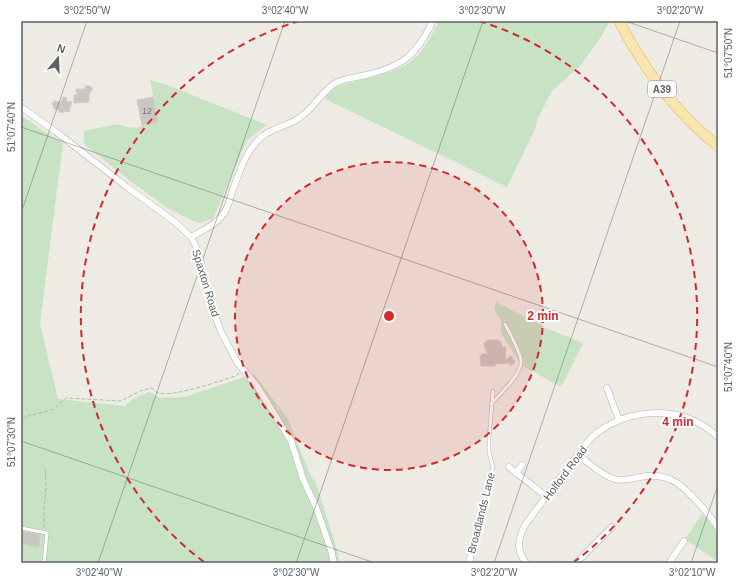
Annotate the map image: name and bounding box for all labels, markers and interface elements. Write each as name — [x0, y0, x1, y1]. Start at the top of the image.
text: 3°02'50"W — [64, 5, 111, 16]
text: 3°02'40"W — [262, 5, 309, 16]
text: 3°02'30"W — [459, 5, 506, 16]
text: 3°02'20"W — [657, 5, 704, 16]
text: 51°07'50"N — [723, 28, 734, 78]
north arrow — [38, 38, 78, 78]
text: N — [56, 42, 67, 56]
road number: A39 — [648, 81, 676, 97]
text: 51°07'40"N — [6, 102, 17, 152]
house number: 12 — [142, 106, 152, 116]
street label: Spaxton Road — [190, 248, 222, 318]
centre of rings — [382, 309, 396, 323]
text: 2 min — [527, 309, 559, 323]
text: 51°07'40"N — [723, 342, 734, 392]
text: 4 min — [662, 415, 694, 429]
text: 51°07'30"N — [6, 417, 17, 467]
street label: Holford Road — [541, 444, 589, 502]
street label: Broadlands Lane — [465, 471, 497, 555]
text: 3°02'40"W — [76, 567, 123, 578]
text: 3°02'30"W — [273, 567, 320, 578]
text: 3°02'20"W — [471, 567, 518, 578]
text: 3°02'10"W — [669, 567, 716, 578]

